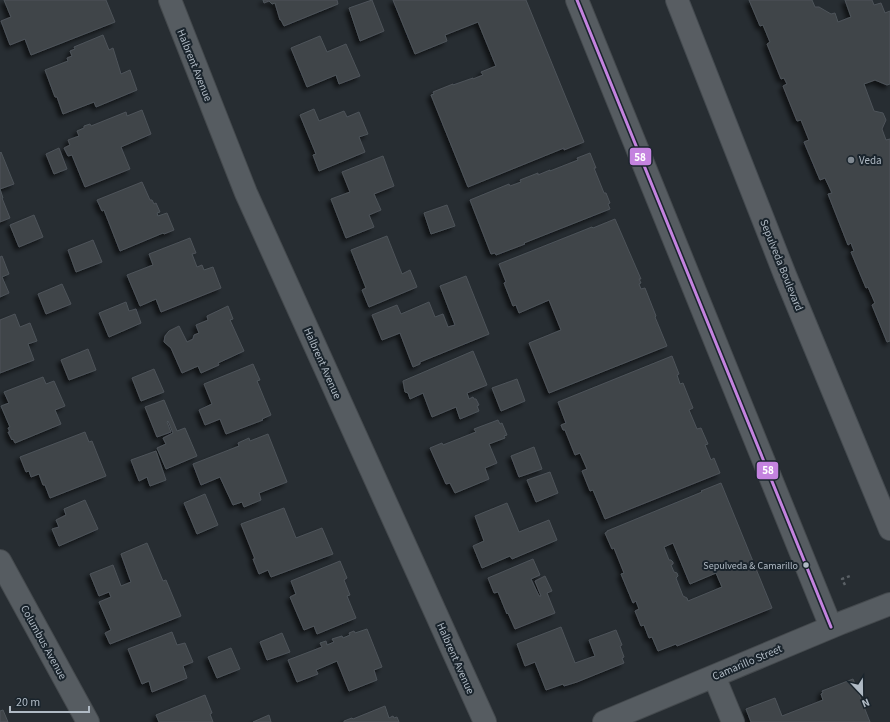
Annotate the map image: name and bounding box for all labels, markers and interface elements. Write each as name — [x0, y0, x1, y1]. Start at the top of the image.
street label: Halbrent Avenue — [173, 27, 216, 104]
line badge: 58 — [629, 147, 652, 166]
text: 58 — [634, 150, 646, 165]
place label: Veda — [859, 153, 882, 168]
marker: Veda — [846, 155, 856, 165]
street label: Sepulveda Boulevard — [756, 217, 807, 313]
street label: Halbrent Avenue — [300, 325, 345, 402]
line badge: 58 — [756, 461, 779, 480]
text: 58 — [762, 463, 774, 478]
place label: Sepulveda & Camarillo — [703, 559, 798, 573]
marker: Sepulveda & Camarillo — [801, 560, 811, 570]
street label: Columbus Avenue — [17, 602, 70, 683]
street label: Halbrent Avenue — [433, 620, 478, 697]
street label: Camarillo Street — [710, 641, 785, 684]
north arrow — [842, 674, 882, 714]
scale bar — [10, 688, 89, 714]
text: 20 m — [16, 694, 40, 711]
text: N — [859, 694, 872, 711]

